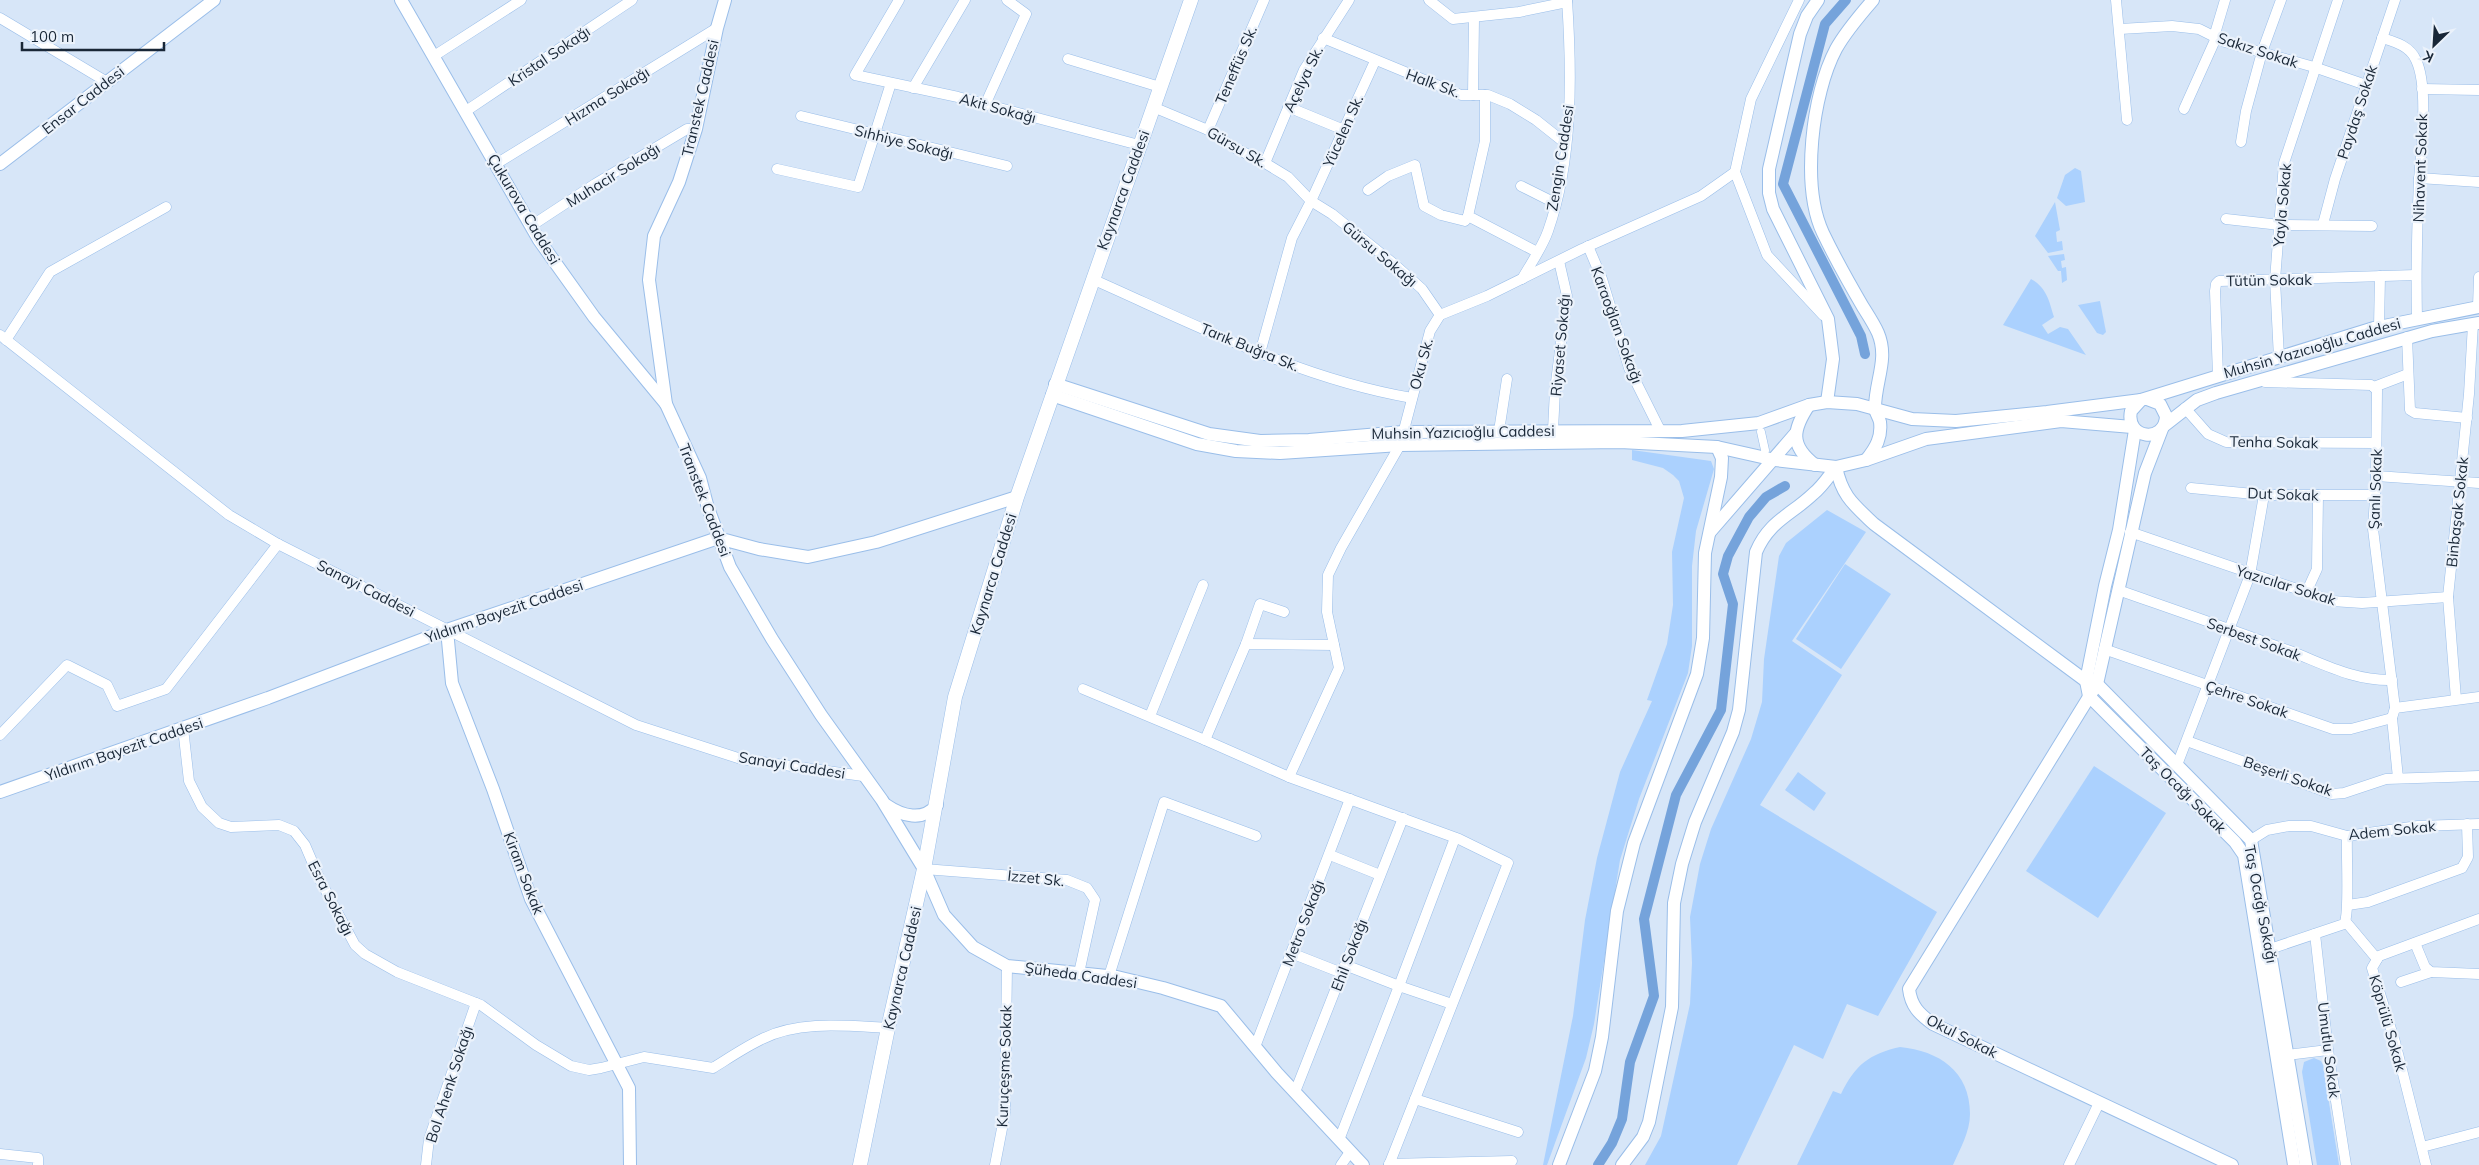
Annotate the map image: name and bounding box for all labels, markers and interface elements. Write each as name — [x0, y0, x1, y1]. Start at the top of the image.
scale bar — [22, 20, 165, 52]
north arrow — [2409, 20, 2459, 70]
street label: Kristal Sokağı — [504, 22, 594, 90]
street label: Teneffüs Sk. — [1211, 23, 1261, 107]
text: 100 m — [30, 27, 74, 46]
street label: Sakız Sokak — [2215, 28, 2301, 72]
street label: Transtek Caddesi — [677, 38, 723, 158]
street label: Açelya Sk. — [1279, 43, 1327, 115]
text: K — [2420, 46, 2437, 67]
street label: Ensar Caddesi — [38, 62, 128, 138]
street label: Hızma Sokağı — [561, 62, 653, 130]
street label: Paydaş Sokak — [2333, 62, 2381, 161]
street label: Halk Sk. — [1403, 64, 1463, 102]
street label: Akit Sokağı — [958, 89, 1038, 127]
street label: Yücelen Sk. — [1318, 92, 1367, 171]
street label: Zengin Caddesi — [1542, 104, 1578, 212]
street label: Nihavent Sokak — [2409, 113, 2431, 223]
street label: Sıhhiye Sokağı — [853, 121, 955, 163]
street label: Gürsu Sk. — [1204, 122, 1270, 172]
street label: Kaynarca Caddesi — [1093, 128, 1153, 252]
street label: Muhacir Sokağı — [563, 139, 663, 211]
street label: Çukurova Caddesi — [483, 150, 565, 268]
street label: Yayla Sokak — [2269, 162, 2295, 248]
street label: Gürsu Sokağı — [1339, 217, 1421, 291]
street label: Karaoğlan Sokağı — [1587, 264, 1647, 386]
street label: Tütün Sokak — [2226, 270, 2312, 290]
street label: Riyaset Sokağı — [1546, 293, 1574, 397]
street label: Muhsin Yazıcıoğlu Caddesi — [2221, 314, 2403, 382]
street label: Tarık Buğra Sk. — [1198, 319, 1302, 375]
street label: Oku Sk. — [1405, 336, 1437, 392]
street label: Muhsin Yazıcıoğlu Caddesi — [1371, 421, 1555, 443]
street label: Tenha Sokak — [2229, 432, 2319, 452]
street label: Transtek Caddesi — [675, 441, 735, 559]
street label: Şanlı Sokak — [2364, 448, 2386, 530]
street label: Binbaşak Sokak — [2442, 456, 2472, 568]
street label: Dut Sokak — [2247, 483, 2319, 505]
street label: Kaynarca Caddesi — [965, 511, 1021, 637]
street label: Sanayi Caddesi — [314, 555, 418, 621]
street label: Yazıcılar Sokak — [2233, 560, 2339, 609]
street label: Yıldırım Bayezit Caddesi — [422, 575, 585, 647]
street label: Serbest Sokak — [2204, 613, 2304, 665]
street label: Çehre Sokak — [2203, 676, 2291, 722]
street label: Yıldırım Bayezit Caddesi — [42, 713, 205, 785]
street label: Taş Ocağı Sokak — [2136, 743, 2231, 838]
street label: Sanayi Caddesi — [737, 747, 847, 783]
street label: Beşerli Sokak — [2241, 752, 2335, 800]
street label: Adem Sokak — [2348, 816, 2437, 844]
street label: Kiram Sokak — [500, 829, 549, 917]
street label: Taş Ocağı Sokağı — [2240, 843, 2282, 965]
street label: Esra Sokağı — [304, 857, 358, 939]
street label: İzzet Sk. — [1007, 866, 1065, 890]
street label: Metro Sokağı — [1278, 877, 1328, 969]
street label: Kaynarca Caddesi — [879, 904, 925, 1032]
street label: Ehil Sokağı — [1327, 916, 1371, 994]
street label: Şüheda Caddesi — [1024, 958, 1138, 992]
street label: Köprülü Sokak — [2365, 973, 2411, 1074]
street label: Umutlu Sokak — [2314, 1001, 2344, 1099]
street label: Kuruçeşme Sokak — [992, 1004, 1016, 1128]
street label: Okul Sokak — [1923, 1010, 2001, 1062]
street label: Bol Ahenk Sokağı — [421, 1023, 477, 1145]

